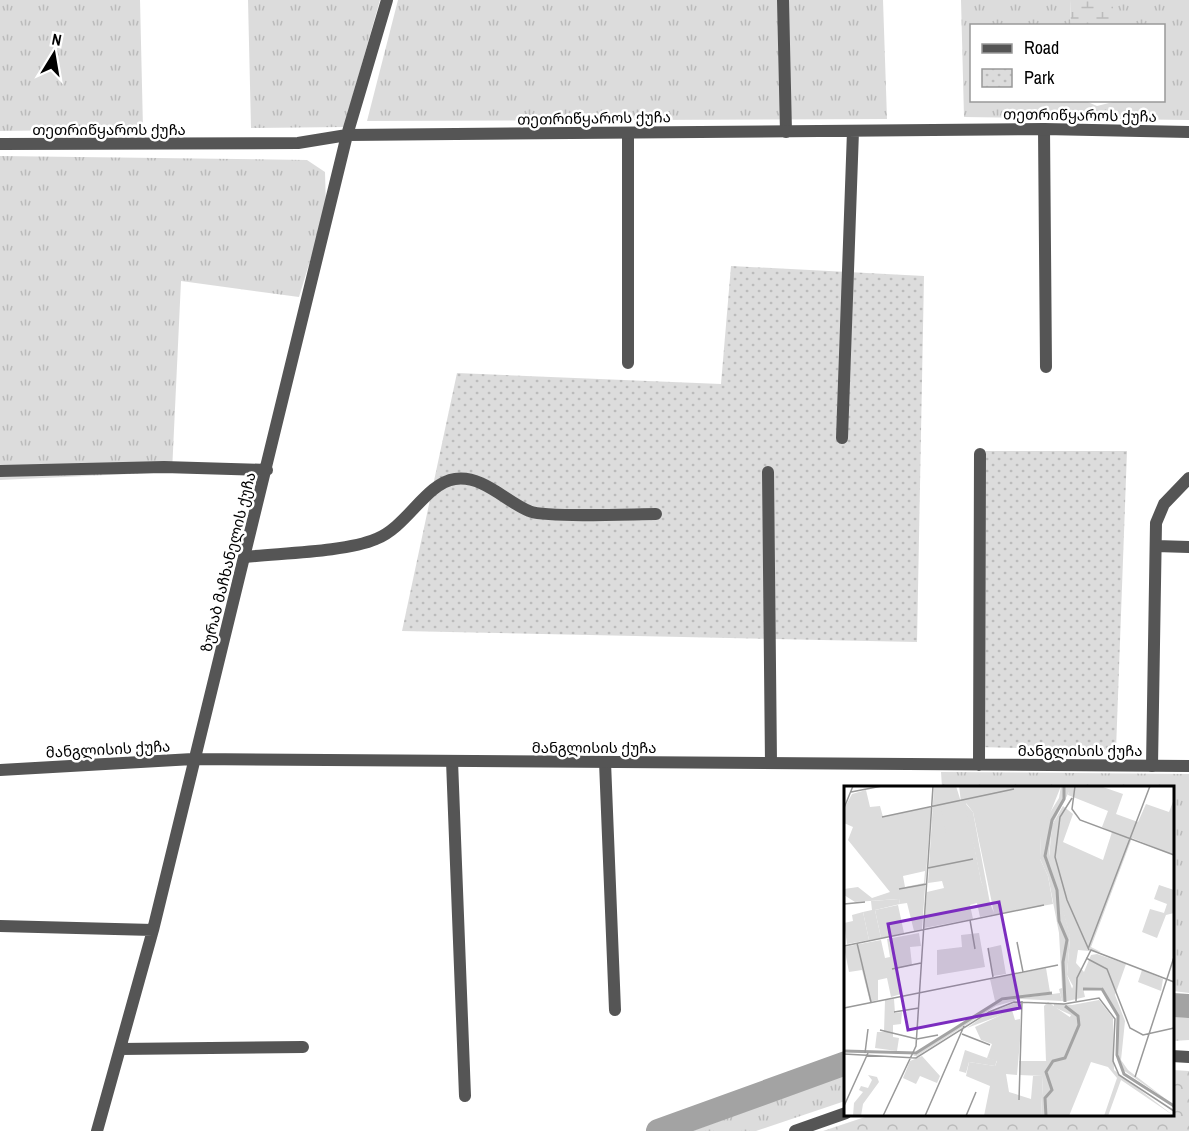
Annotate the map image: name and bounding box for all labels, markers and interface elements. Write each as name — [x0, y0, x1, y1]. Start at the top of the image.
north arrow — [24, 24, 84, 84]
legend — [970, 24, 1165, 102]
text: N — [50, 28, 64, 51]
text: Road — [1024, 35, 1059, 60]
text: Park — [1024, 65, 1055, 90]
street label: თეთრიწყაროს ქუჩა — [1003, 103, 1157, 127]
street label: თეთრიწყაროს ქუჩა — [517, 106, 671, 130]
street label: თეთრიწყაროს ქუჩა — [32, 119, 186, 140]
street label: ზურაბ მაჩხანელის ქუჩა — [195, 470, 261, 654]
street label: მანგლისის ქუჩა — [45, 735, 171, 763]
street label: მანგლისის ქუჩა — [532, 737, 656, 758]
street label: მანგლისის ქუჩა — [1018, 740, 1142, 761]
inset map — [844, 786, 1174, 1116]

